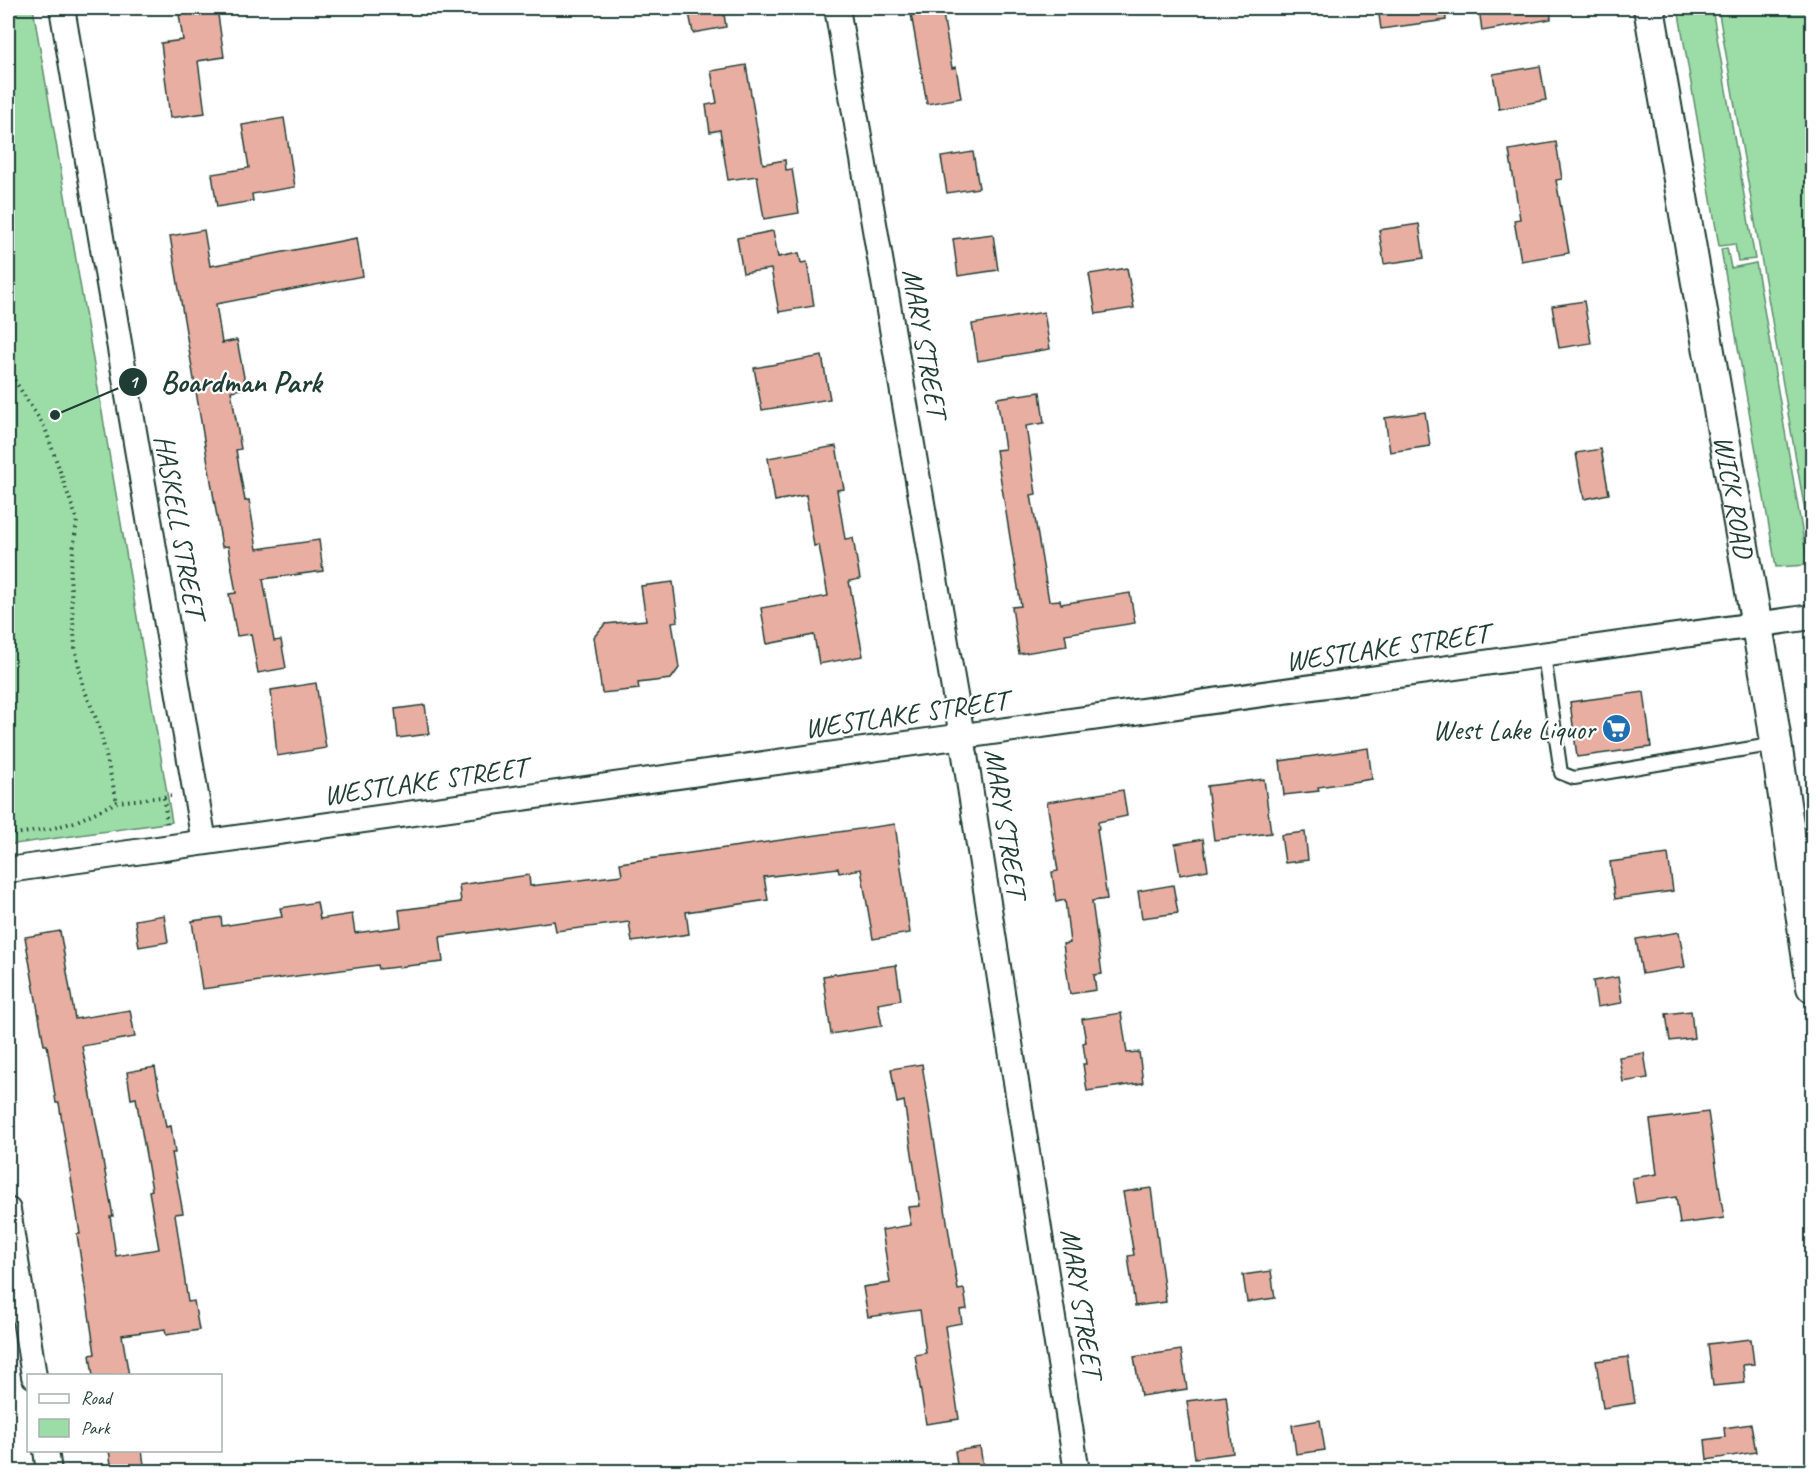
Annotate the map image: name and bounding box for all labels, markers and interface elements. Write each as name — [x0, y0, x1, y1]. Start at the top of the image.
street label: MARY STREET — [895, 266, 956, 426]
callout: Boardman Park — [118, 358, 333, 406]
text: Boardman Park — [161, 363, 324, 401]
text: 1 — [129, 371, 139, 393]
street label: HASKELL STREET — [147, 432, 214, 627]
street label: WICK ROAD — [1707, 433, 1763, 562]
street label: WESTLAKE STREET — [1283, 614, 1498, 679]
street label: WESTLAKE STREET — [802, 681, 1017, 746]
place label: West Lake Liquor — [1433, 712, 1597, 747]
supermarket icon: West Lake Liquor — [1600, 713, 1632, 745]
street label: MARY STREET — [977, 746, 1036, 906]
street label: WESTLAKE STREET — [321, 748, 536, 813]
street label: MARY STREET — [1053, 1226, 1112, 1386]
legend — [27, 1374, 222, 1452]
text: Road — [81, 1387, 114, 1409]
text: Park — [81, 1417, 111, 1439]

